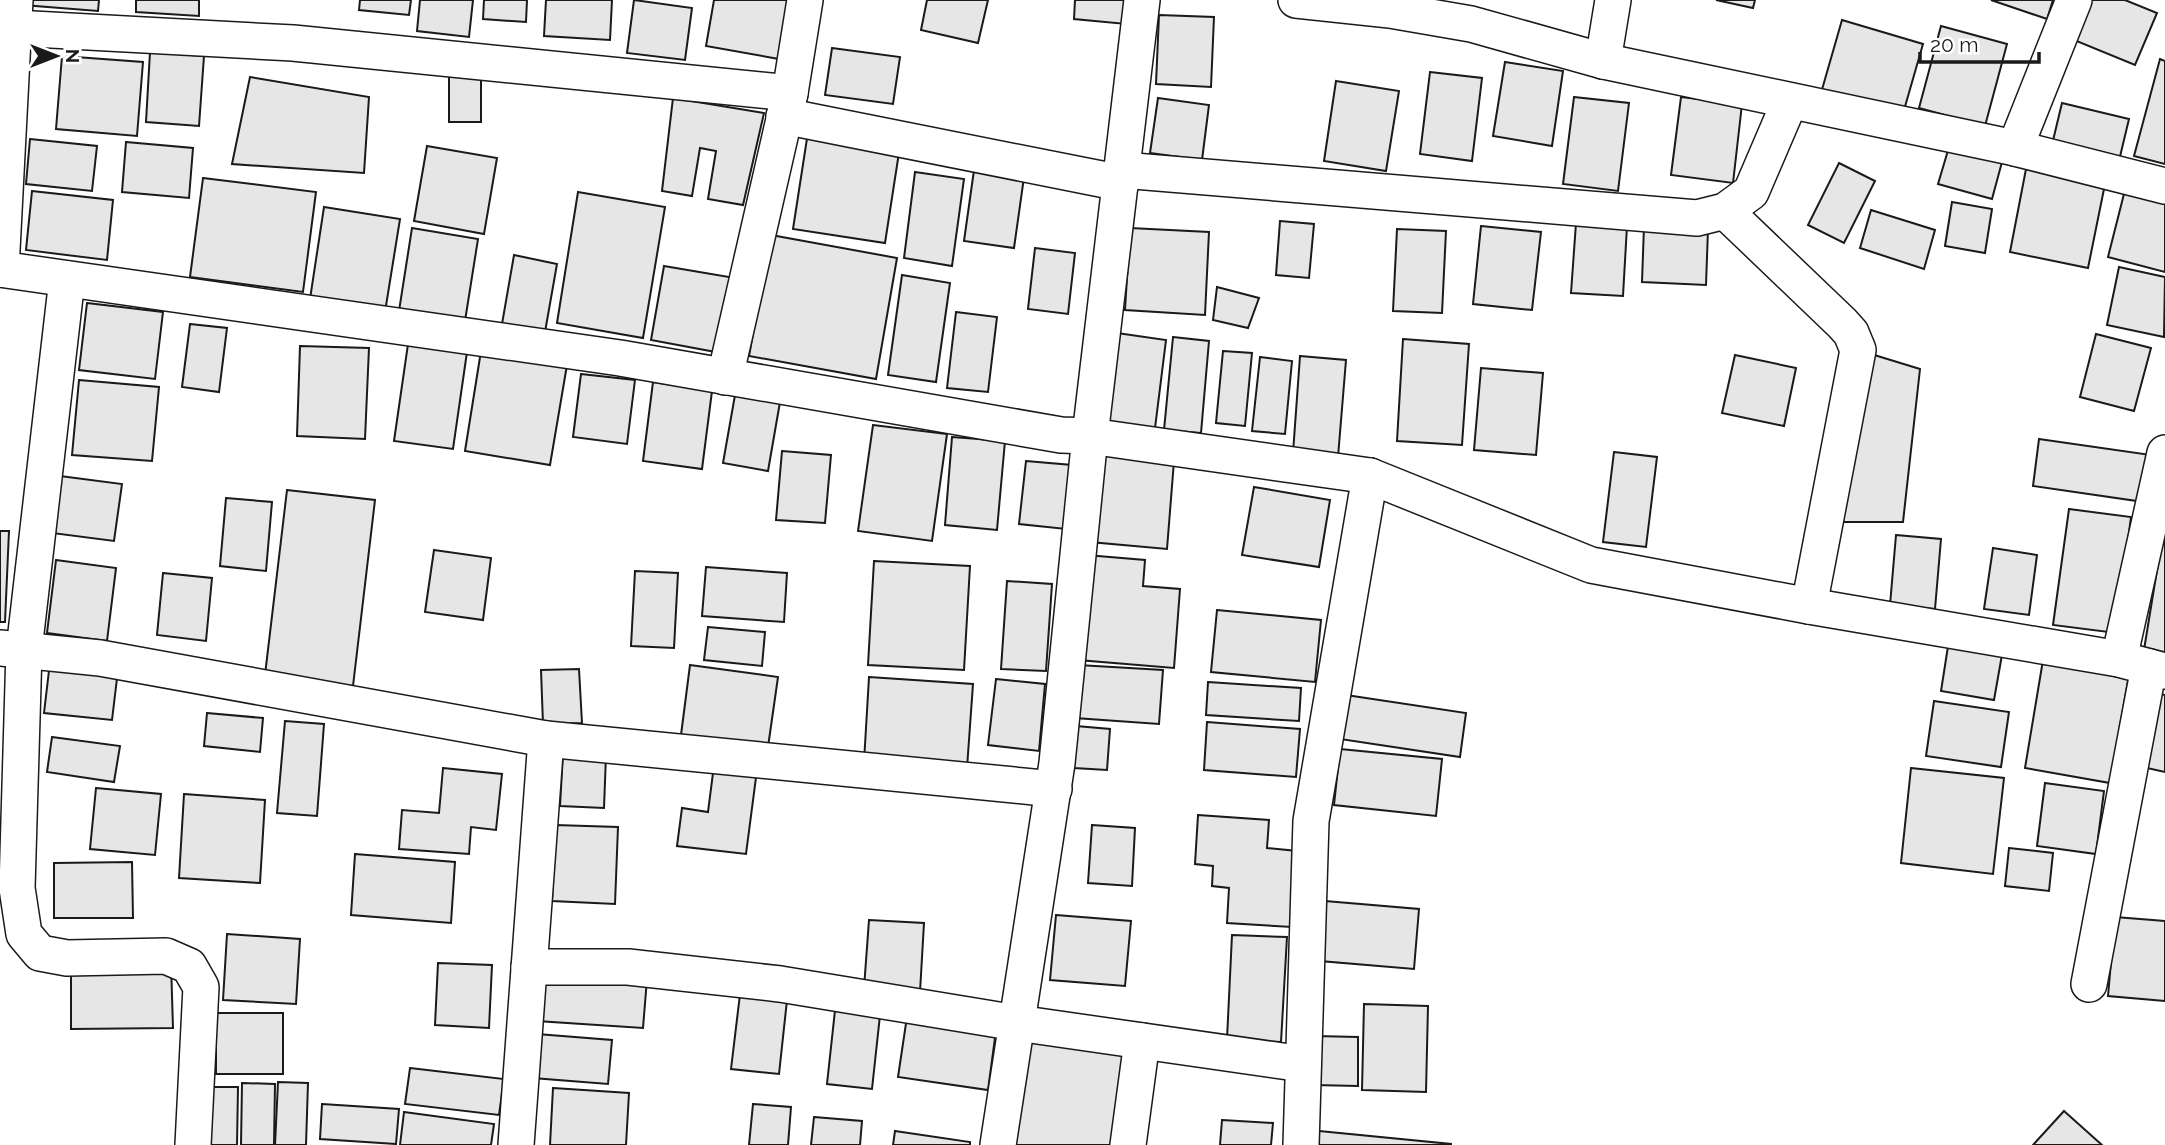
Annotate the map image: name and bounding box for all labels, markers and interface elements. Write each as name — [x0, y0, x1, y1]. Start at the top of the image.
north arrow — [21, 21, 91, 91]
scale bar — [1920, 21, 2039, 65]
text: 20 m — [1930, 32, 1978, 57]
text: N — [62, 49, 84, 63]

